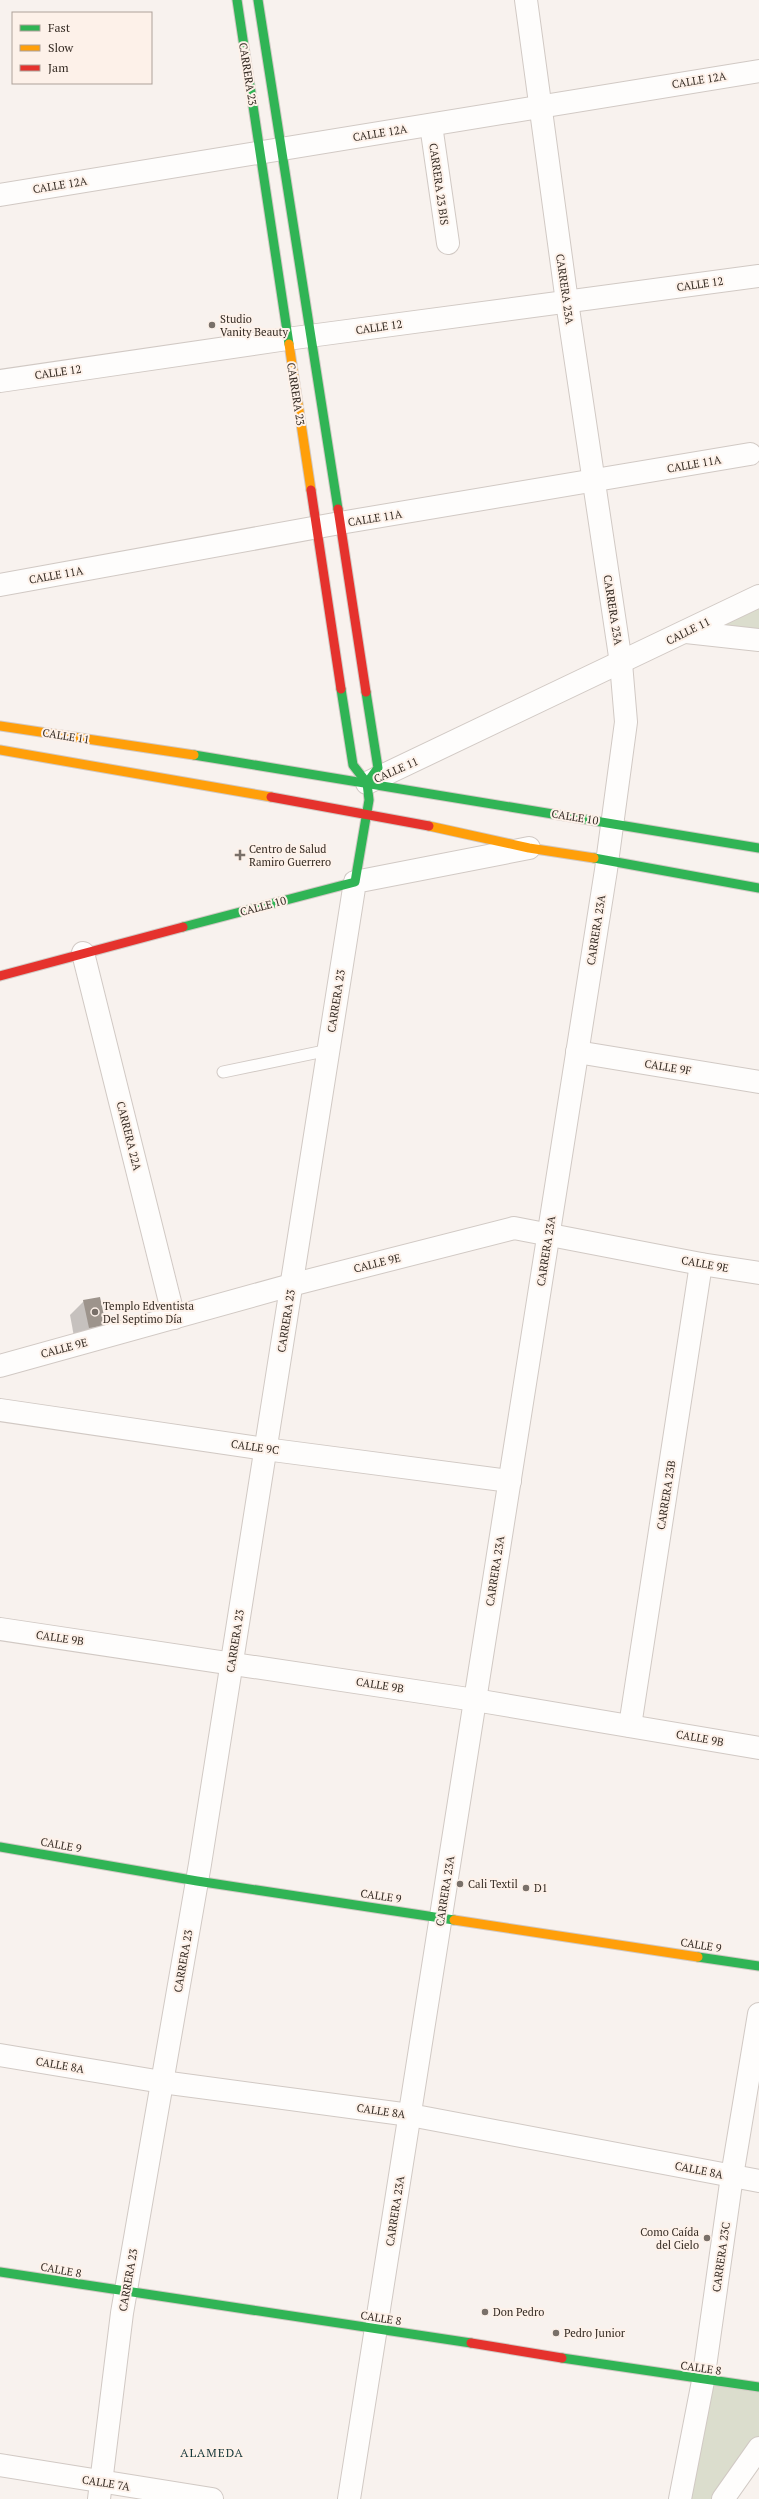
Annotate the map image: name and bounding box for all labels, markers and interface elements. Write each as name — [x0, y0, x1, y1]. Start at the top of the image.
legend — [12, 12, 152, 84]
text: Fast — [48, 20, 71, 35]
text: Slow — [48, 40, 74, 55]
street label: CARRERA 23 — [236, 42, 260, 107]
text: Jam — [48, 60, 69, 75]
street label: CALLE 12A — [671, 69, 728, 91]
street label: CALLE 12A — [352, 122, 409, 144]
street label: CARRERA 23 BIS — [426, 142, 452, 226]
street label: CALLE 12A — [32, 174, 89, 196]
street label: CARRERA 23A — [553, 253, 577, 326]
street label: CALLE 12 — [676, 274, 724, 294]
place label: Studio Vanity Beauty — [220, 312, 289, 339]
street label: CALLE 12 — [355, 317, 403, 337]
marker: Studio Vanity Beauty — [207, 320, 217, 330]
street label: CALLE 12 — [34, 362, 82, 382]
street label: CARRERA 23 — [284, 362, 308, 427]
street label: CALLE 11A — [666, 452, 723, 476]
street label: CALLE 11A — [347, 507, 404, 529]
street label: CALLE 11A — [28, 563, 85, 587]
street label: CARRERA 23A — [601, 574, 626, 647]
street label: CALLE 11 — [664, 614, 712, 648]
street label: CALLE 11 — [42, 725, 90, 747]
street label: CALLE 11 — [372, 754, 420, 786]
street label: CALLE 10 — [551, 806, 600, 828]
place label: Centro de Salud Ramiro Guerrero — [249, 842, 331, 869]
marker: Centro de Salud Ramiro Guerrero — [234, 849, 246, 861]
street label: CALLE 10 — [238, 893, 288, 919]
street label: CARRERA 23A — [584, 893, 609, 966]
street label: CARRERA 23 — [324, 968, 348, 1033]
street label: CALLE 9F — [644, 1056, 692, 1078]
street label: CARRERA 22A — [114, 1100, 144, 1173]
street label: CARRERA 23A — [534, 1214, 559, 1287]
street label: CALLE 9E — [352, 1250, 402, 1276]
street label: CALLE 9E — [680, 1253, 730, 1275]
street label: CARRERA 23 — [274, 1288, 298, 1353]
place label: Templo Edventista Del Septimo Día — [103, 1299, 195, 1326]
marker: Templo Edventista Del Septimo Día — [90, 1307, 100, 1317]
street label: CALLE 9E — [39, 1335, 89, 1361]
street label: CALLE 9C — [230, 1437, 280, 1457]
street label: CARRERA 23B — [654, 1459, 678, 1531]
street label: CARRERA 23A — [483, 1534, 508, 1607]
street label: CARRERA 23 — [223, 1608, 247, 1673]
street label: CALLE 9B — [35, 1628, 85, 1648]
street label: CALLE 9B — [355, 1674, 405, 1696]
street label: CALLE 9B — [675, 1727, 725, 1749]
street label: CALLE 9 — [39, 1835, 83, 1856]
street label: CARRERA 23A — [433, 1854, 458, 1927]
place label: Cali Textil — [468, 1877, 518, 1891]
marker: Cali Textil — [455, 1879, 465, 1889]
place label: D1 — [534, 1881, 548, 1895]
marker: D1 — [521, 1883, 531, 1893]
street label: CALLE 9 — [360, 1886, 403, 1906]
street label: CARRERA 23 — [171, 1928, 195, 1993]
street label: CALLE 9 — [679, 1935, 723, 1955]
street label: CALLE 8A — [35, 2054, 86, 2076]
street label: CALLE 8A — [356, 2101, 407, 2121]
street label: CALLE 8A — [674, 2158, 725, 2182]
street label: CARRERA 23A — [383, 2174, 408, 2247]
street label: CARRERA 23C — [709, 2221, 733, 2293]
place label: Como Caída del Cielo — [640, 2225, 699, 2252]
marker: Como Caída del Cielo — [702, 2233, 712, 2243]
street label: CARRERA 23 — [116, 2247, 140, 2312]
street label: CALLE 8 — [39, 2260, 83, 2281]
place label: Don Pedro — [493, 2305, 544, 2319]
marker: Don Pedro — [480, 2307, 490, 2317]
street label: CALLE 8 — [359, 2308, 403, 2328]
place label: Pedro Junior — [564, 2326, 626, 2340]
marker: Pedro Junior — [551, 2328, 561, 2338]
street label: CALLE 8 — [680, 2358, 723, 2378]
district label: ALAMEDA — [180, 2445, 244, 2460]
street label: CALLE 7A — [81, 2472, 131, 2494]

